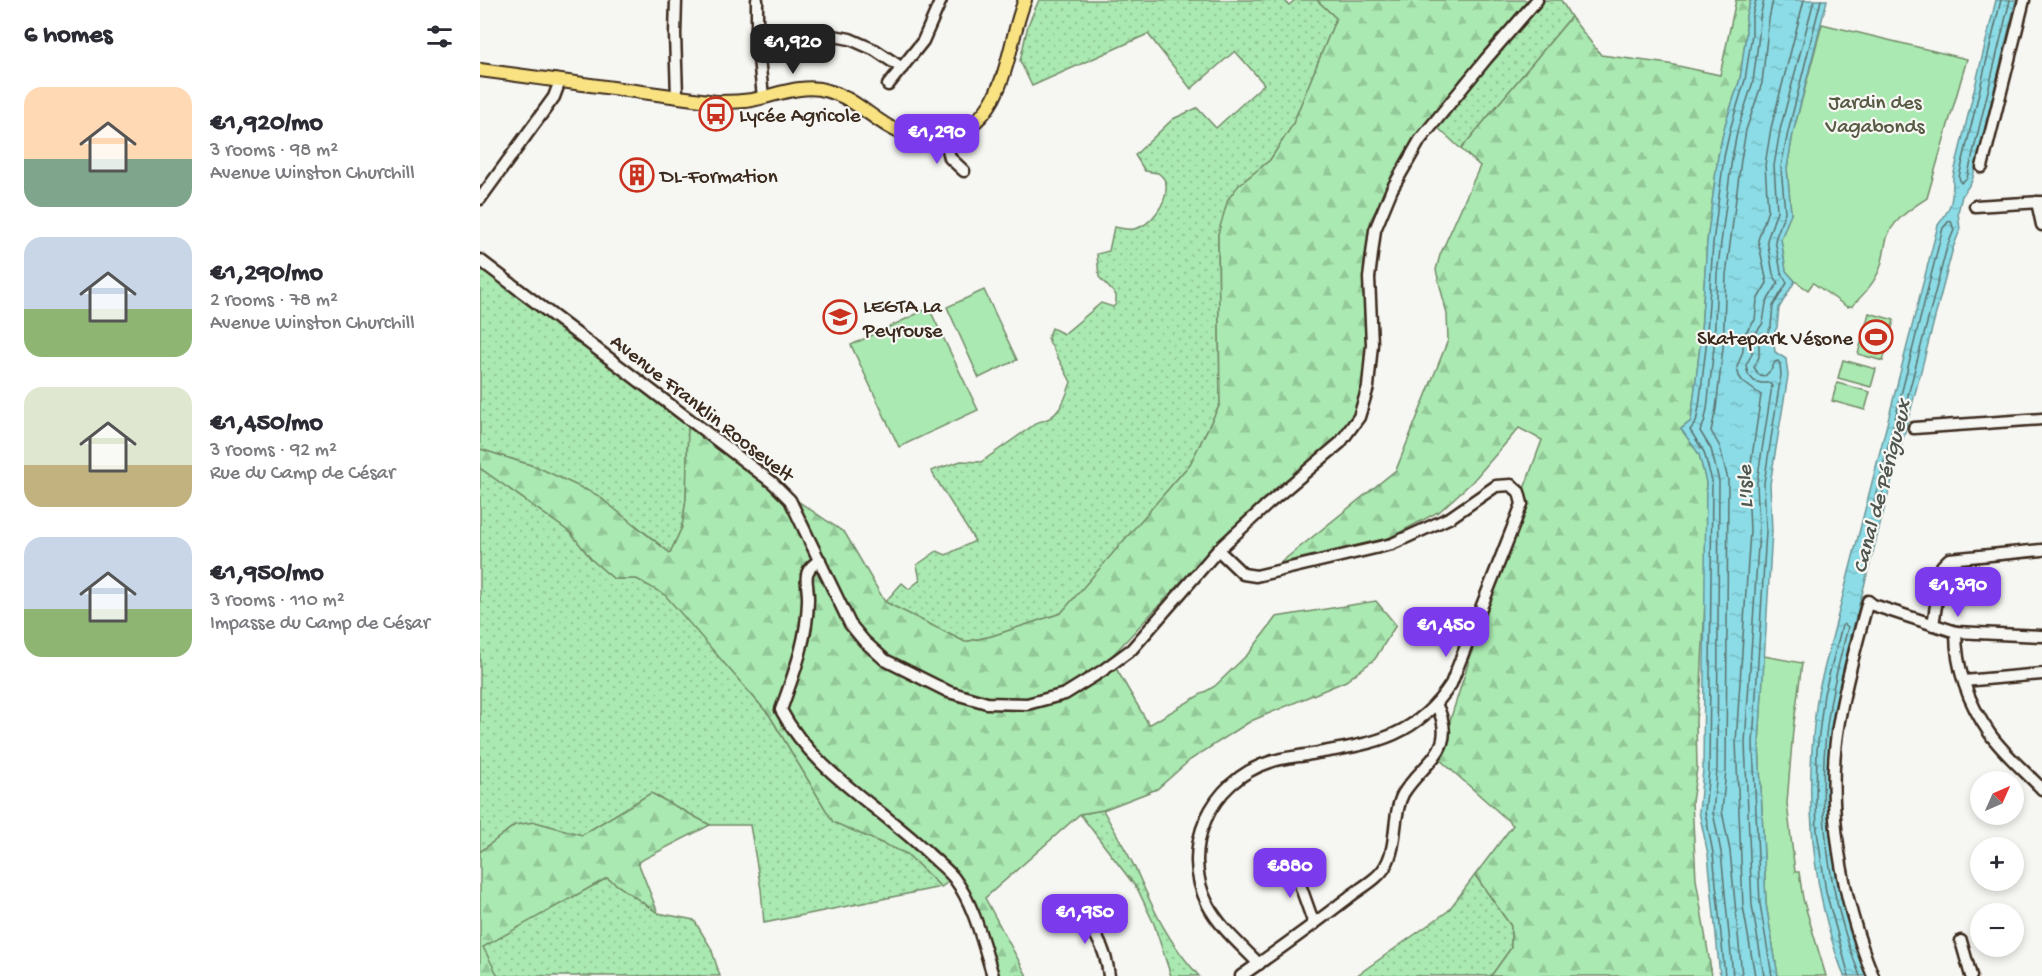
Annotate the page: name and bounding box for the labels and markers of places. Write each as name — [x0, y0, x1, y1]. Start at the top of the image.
pin: €1,920 — [744, 24, 842, 75]
bus stop icon: Lycée Agricole — [698, 96, 734, 132]
place label: Lycée Agricole — [739, 105, 862, 130]
pin: €1,290 — [888, 114, 986, 165]
building icon: DL-Formation — [619, 157, 655, 193]
place label: DL-Formation — [658, 166, 778, 191]
place label: LEGTA La Peyrouse — [862, 296, 944, 345]
school or university icon: LEGTA La Peyrouse — [822, 299, 858, 335]
sports icon: Skatepark Vésone — [1858, 319, 1894, 355]
place label: Skatepark Vésone — [1697, 328, 1854, 353]
pin: €1,390 — [1909, 567, 2007, 618]
pin: €1,450 — [1397, 607, 1495, 658]
pin: €880 — [1254, 848, 1326, 899]
pin: €1,950 — [1036, 894, 1134, 945]

